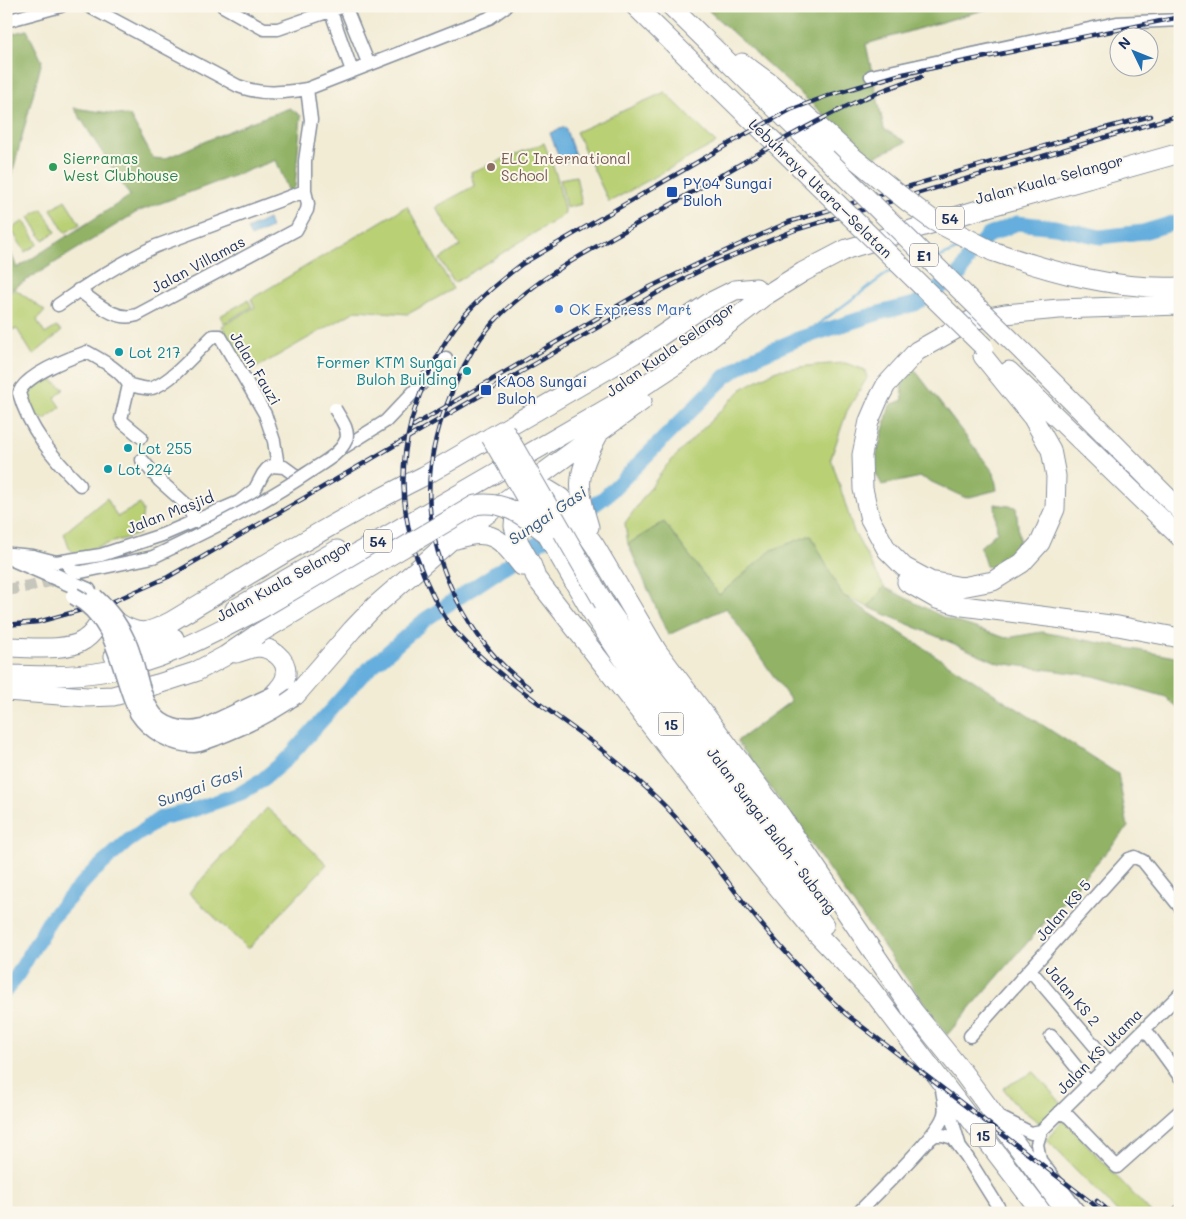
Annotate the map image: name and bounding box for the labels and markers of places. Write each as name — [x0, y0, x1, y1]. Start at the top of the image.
place label: Sierramas West Clubhouse — [63, 148, 179, 185]
place label: ELC International School — [501, 148, 630, 185]
marker: Sierramas West Clubhouse — [47, 161, 59, 173]
marker: ELC International School — [485, 161, 497, 173]
place label: PY04 Sungai Buloh — [683, 173, 772, 210]
marker: PY04 Sungai Buloh — [665, 185, 679, 199]
place label: OK Express Mart — [569, 299, 692, 319]
marker: OK Express Mart — [553, 303, 565, 315]
place label: Lot 217 — [129, 342, 181, 362]
marker: Lot 217 — [113, 346, 125, 358]
place label: Former KTM Sungai Buloh Building — [317, 352, 457, 389]
marker: Former KTM Sungai Buloh Building — [461, 365, 473, 377]
place label: KA08 Sungai Buloh — [497, 371, 587, 408]
marker: KA08 Sungai Buloh — [479, 383, 493, 397]
place label: Lot 255 — [138, 438, 192, 458]
marker: Lot 255 — [122, 442, 134, 454]
place label: Lot 224 — [118, 459, 172, 479]
marker: Lot 224 — [102, 463, 114, 475]

